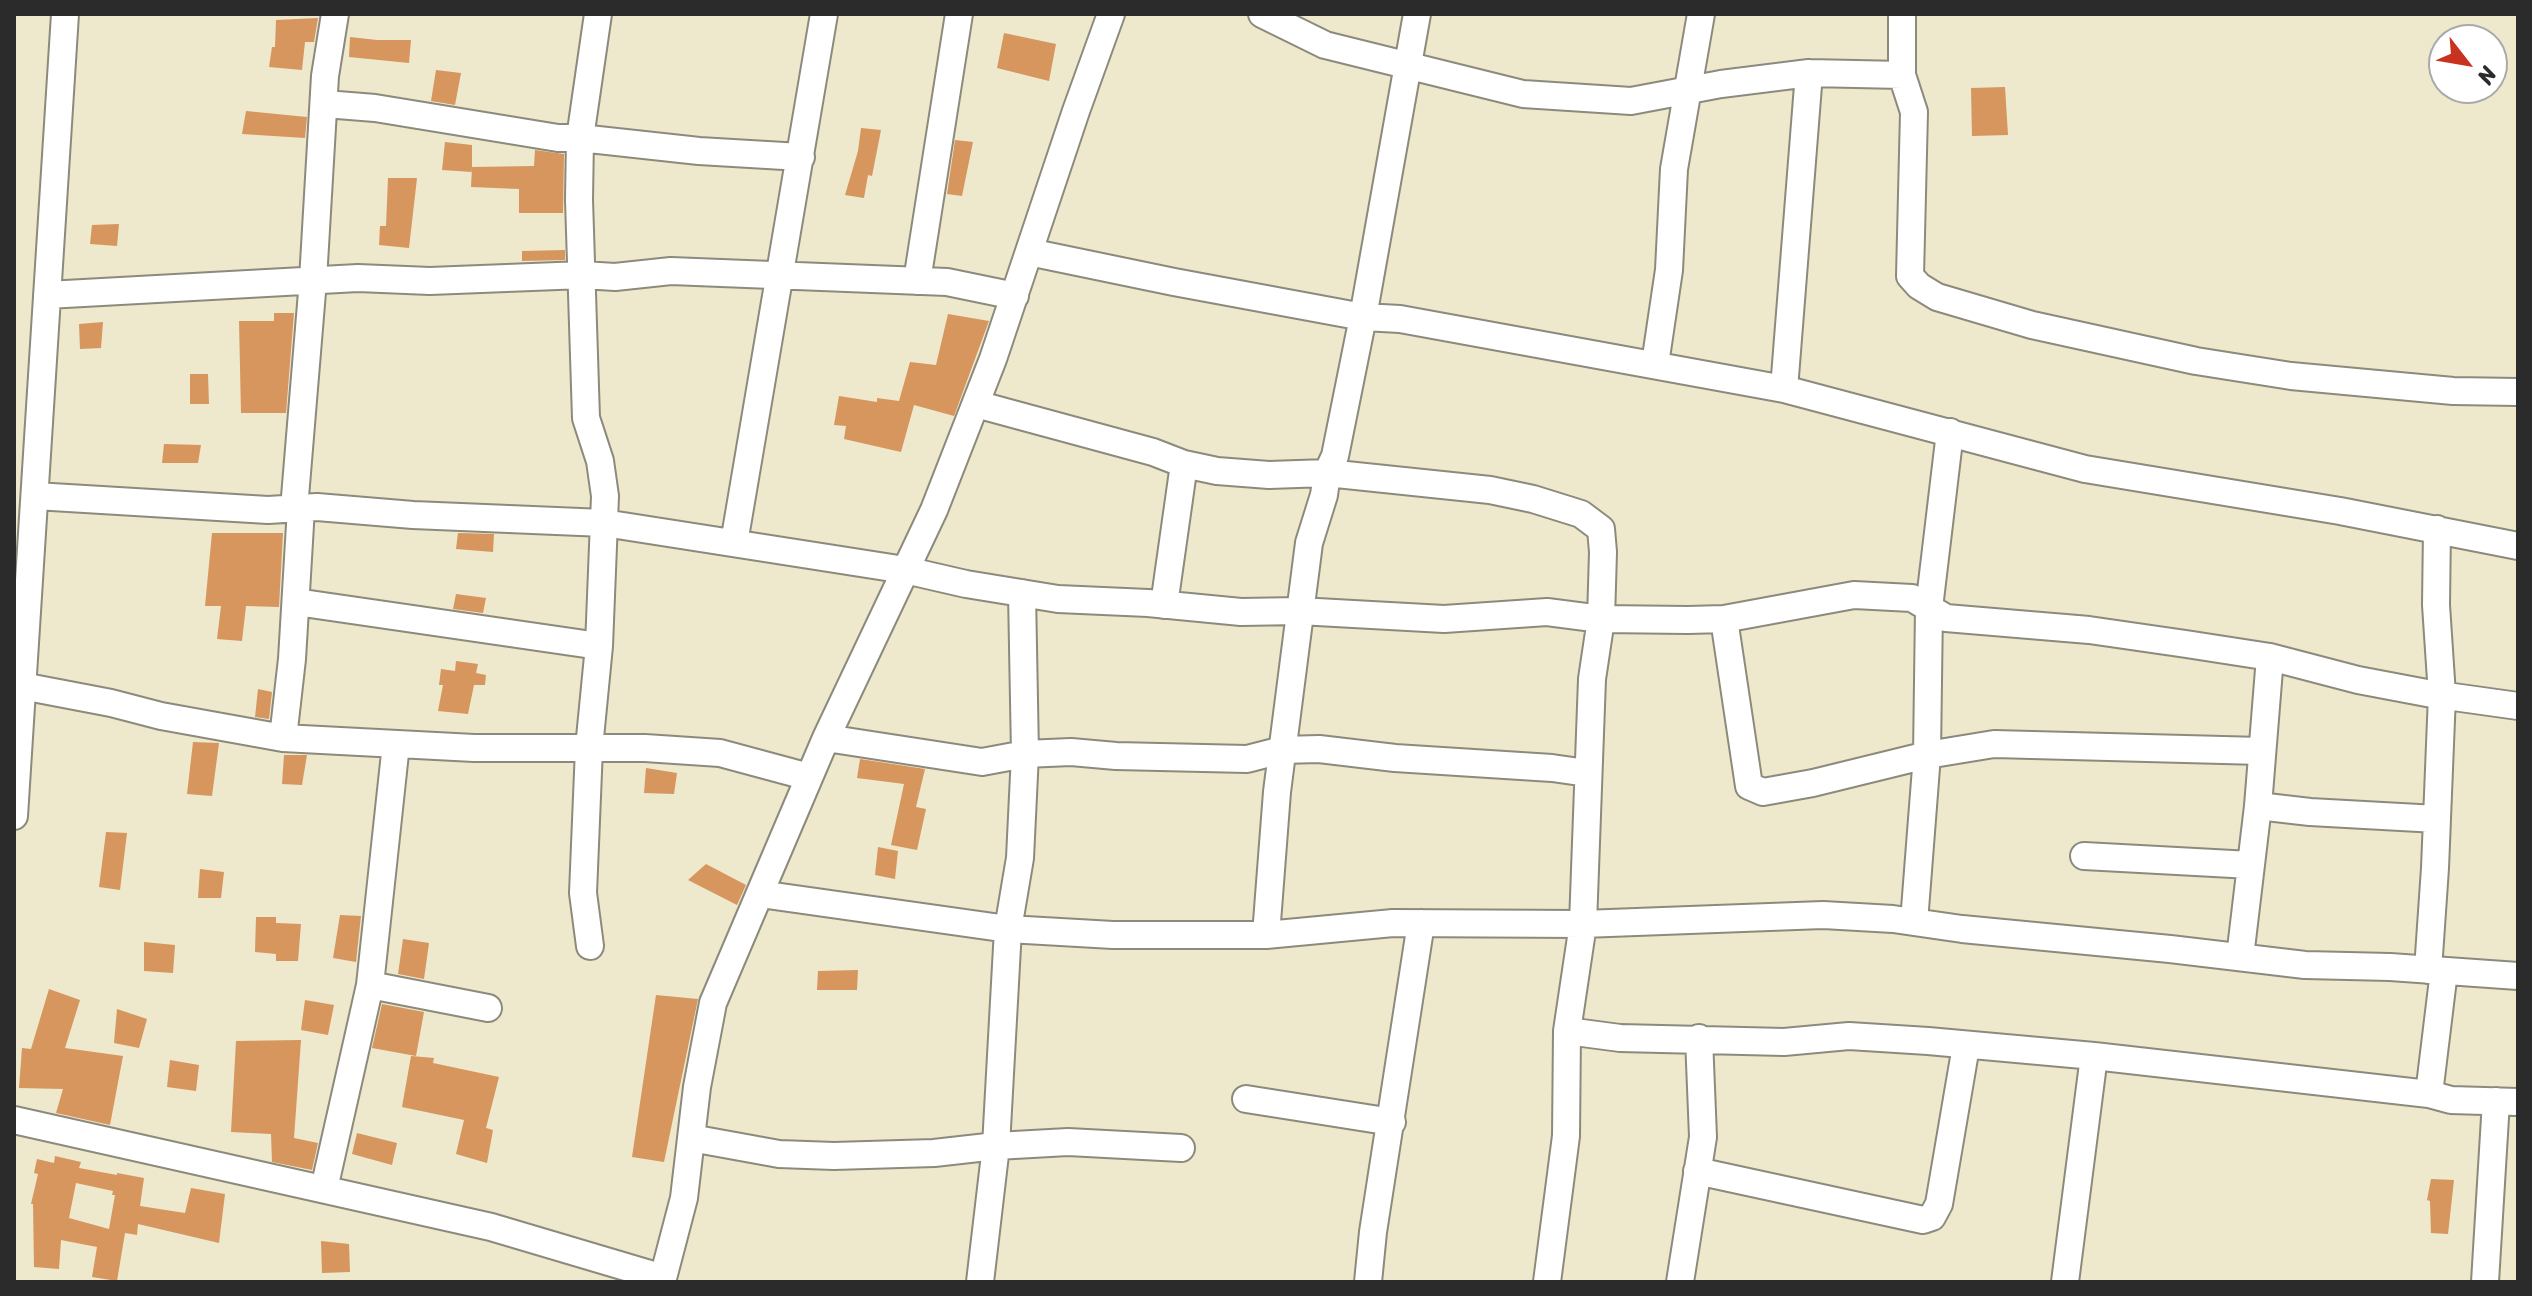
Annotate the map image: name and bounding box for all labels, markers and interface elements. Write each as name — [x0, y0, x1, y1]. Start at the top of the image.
north arrow — [2428, 24, 2508, 104]
text: N — [2467, 59, 2508, 92]

